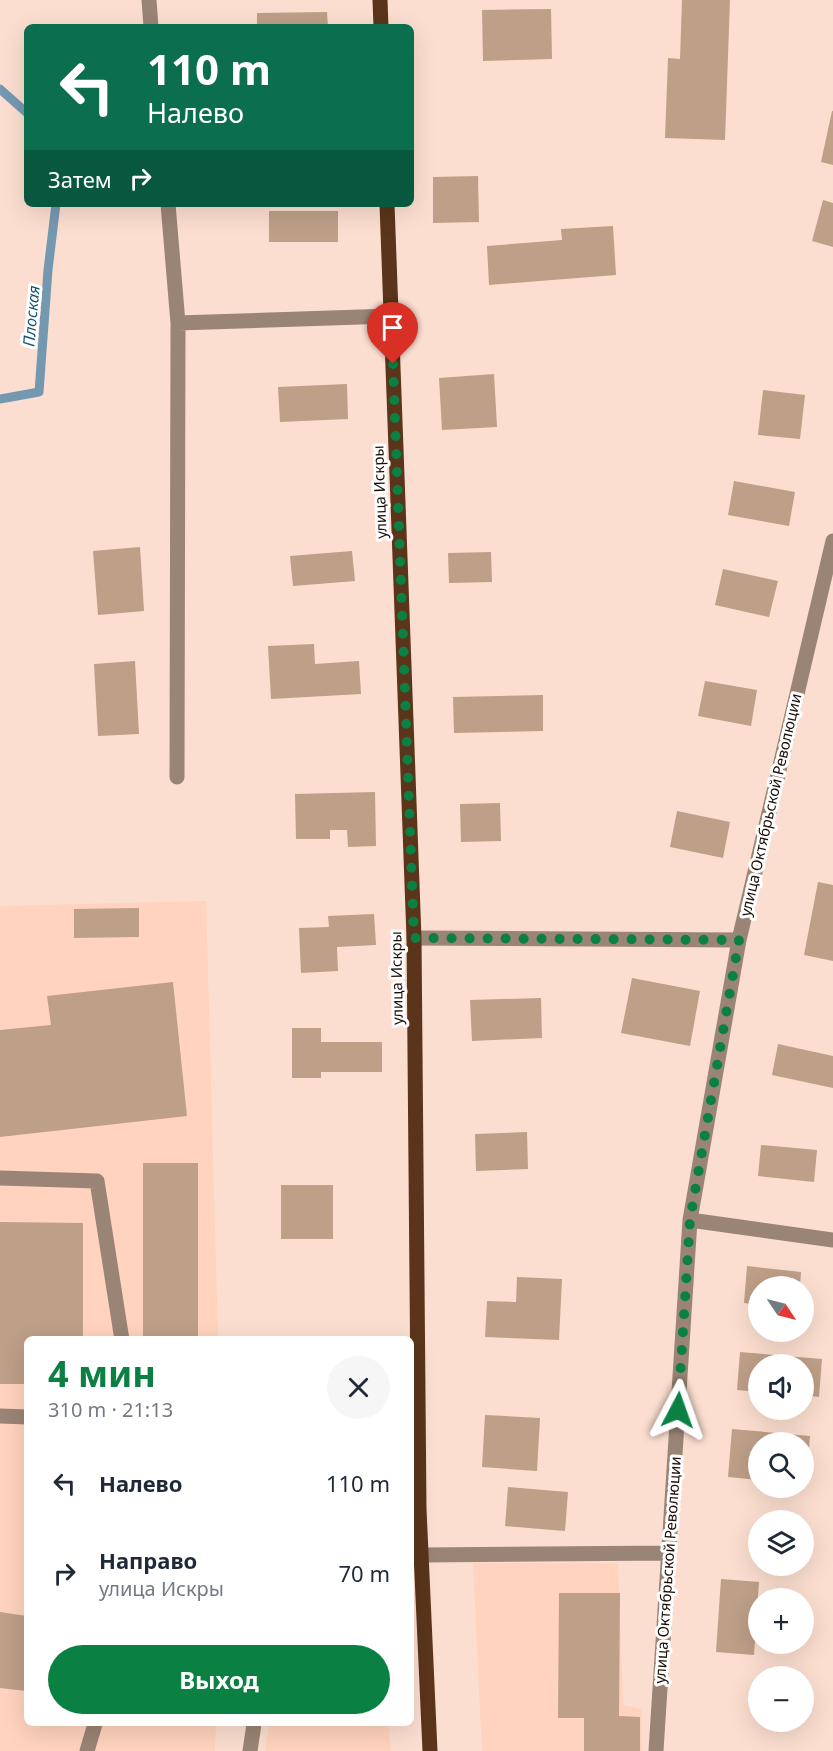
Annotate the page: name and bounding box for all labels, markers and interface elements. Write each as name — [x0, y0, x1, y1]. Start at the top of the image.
text: 110 m — [147, 40, 271, 97]
icon: left — [48, 48, 126, 126]
text: Налево — [147, 94, 244, 131]
icon: right — [124, 162, 157, 195]
text: Затем — [48, 164, 112, 194]
water label: Плоская — [17, 285, 45, 347]
pin — [367, 302, 418, 364]
icon: arrive — [376, 311, 409, 344]
street label: улица Искры — [367, 445, 391, 539]
street label: улица Октябрьской Революции — [735, 691, 805, 918]
street label: улица Искры — [385, 931, 407, 1025]
north arrow — [748, 1276, 814, 1342]
map controls — [748, 1276, 814, 1732]
text: 4 мин — [48, 1349, 156, 1398]
button: sound — [748, 1354, 814, 1420]
button: close — [327, 1356, 390, 1419]
position arrow — [646, 1378, 710, 1442]
text: 310 m · 21:13 — [48, 1396, 173, 1423]
button: search — [748, 1432, 814, 1498]
street label: улица Октябрьской Революции — [649, 1455, 685, 1684]
icon: left — [48, 1467, 81, 1500]
text: Налево — [99, 1468, 182, 1498]
text: 110 m — [326, 1468, 390, 1498]
button: layers — [748, 1510, 814, 1576]
text: Направо — [99, 1545, 197, 1575]
icon: right — [48, 1557, 81, 1590]
text: 70 m — [339, 1558, 390, 1588]
text: улица Искры — [99, 1575, 224, 1602]
button: + — [748, 1588, 814, 1654]
button: Выход — [48, 1645, 390, 1714]
button: − — [748, 1666, 814, 1732]

